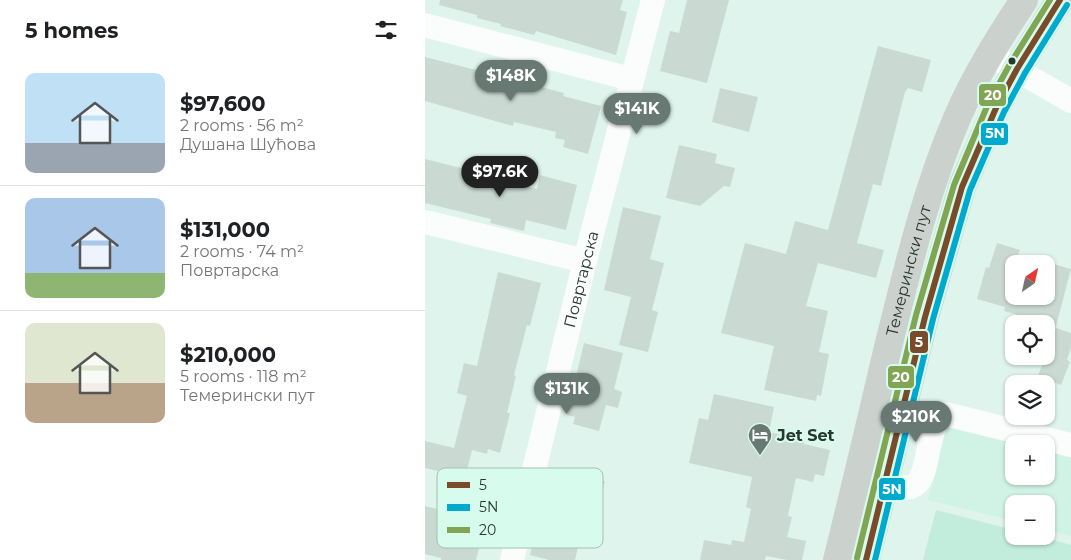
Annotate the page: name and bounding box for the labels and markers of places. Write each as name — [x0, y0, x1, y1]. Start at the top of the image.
unlabelled marker — [1007, 56, 1017, 66]
pin: $148K — [476, 59, 546, 102]
pin: $141K — [602, 92, 672, 135]
pin: $97.6K — [459, 156, 541, 198]
pin: $131K — [532, 372, 602, 415]
pin: $210K — [881, 400, 951, 443]
hotel icon: Jet Set — [747, 422, 773, 456]
place label: Jet Set — [776, 426, 835, 445]

